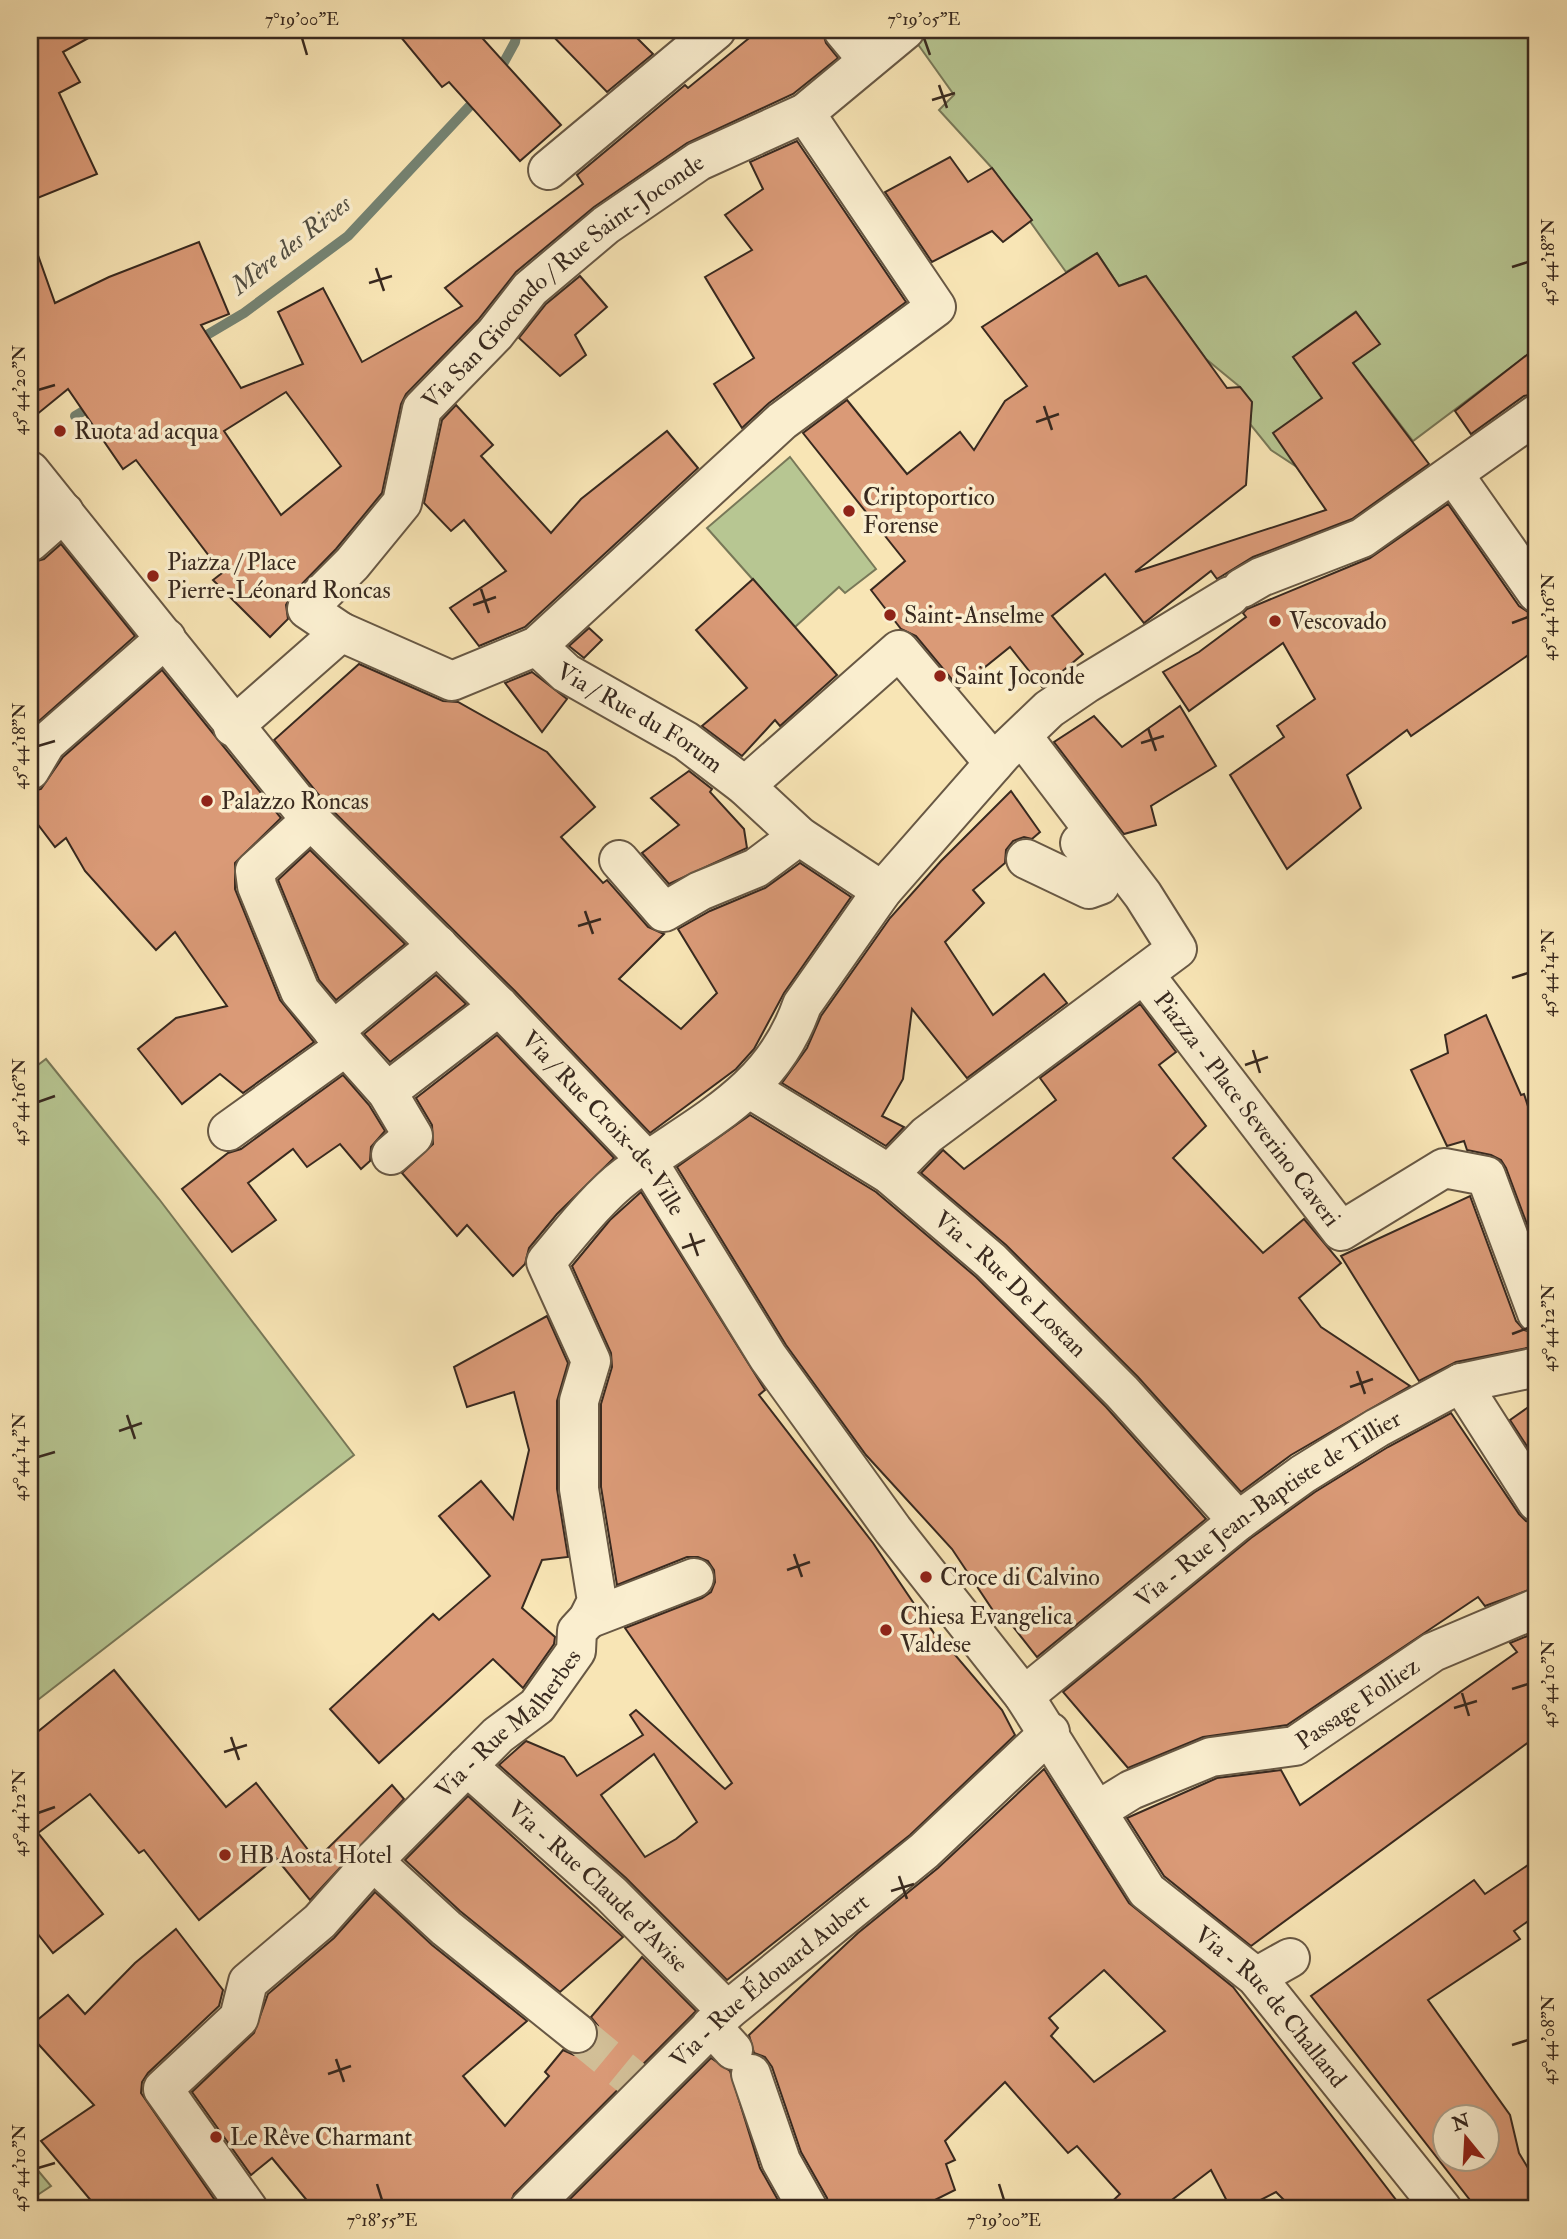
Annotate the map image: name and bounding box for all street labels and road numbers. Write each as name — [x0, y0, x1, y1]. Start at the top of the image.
street label: Via San Giocondo / Rue Saint-Joconde — [415, 147, 710, 415]
street label: Via / Rue du Forum — [551, 655, 730, 780]
street label: Piazza - Place Severino Caveri — [1147, 985, 1348, 1233]
street label: Via / Rue Croix-de-Ville — [515, 1024, 693, 1221]
street label: Via - Rue De Lostan — [928, 1204, 1094, 1364]
street label: Via - Rue Jean-Baptiste de Tillier — [1128, 1403, 1406, 1615]
street label: Via - Rue Malherbes — [428, 1643, 588, 1805]
street label: Passage Folliez — [1290, 1650, 1426, 1756]
street label: Via - Rue Claude d'Avise — [501, 1794, 695, 1979]
street label: Via - Rue Édouard Aubert — [663, 1886, 875, 2075]
street label: Via - Rue de Challand — [1188, 1919, 1354, 2094]

